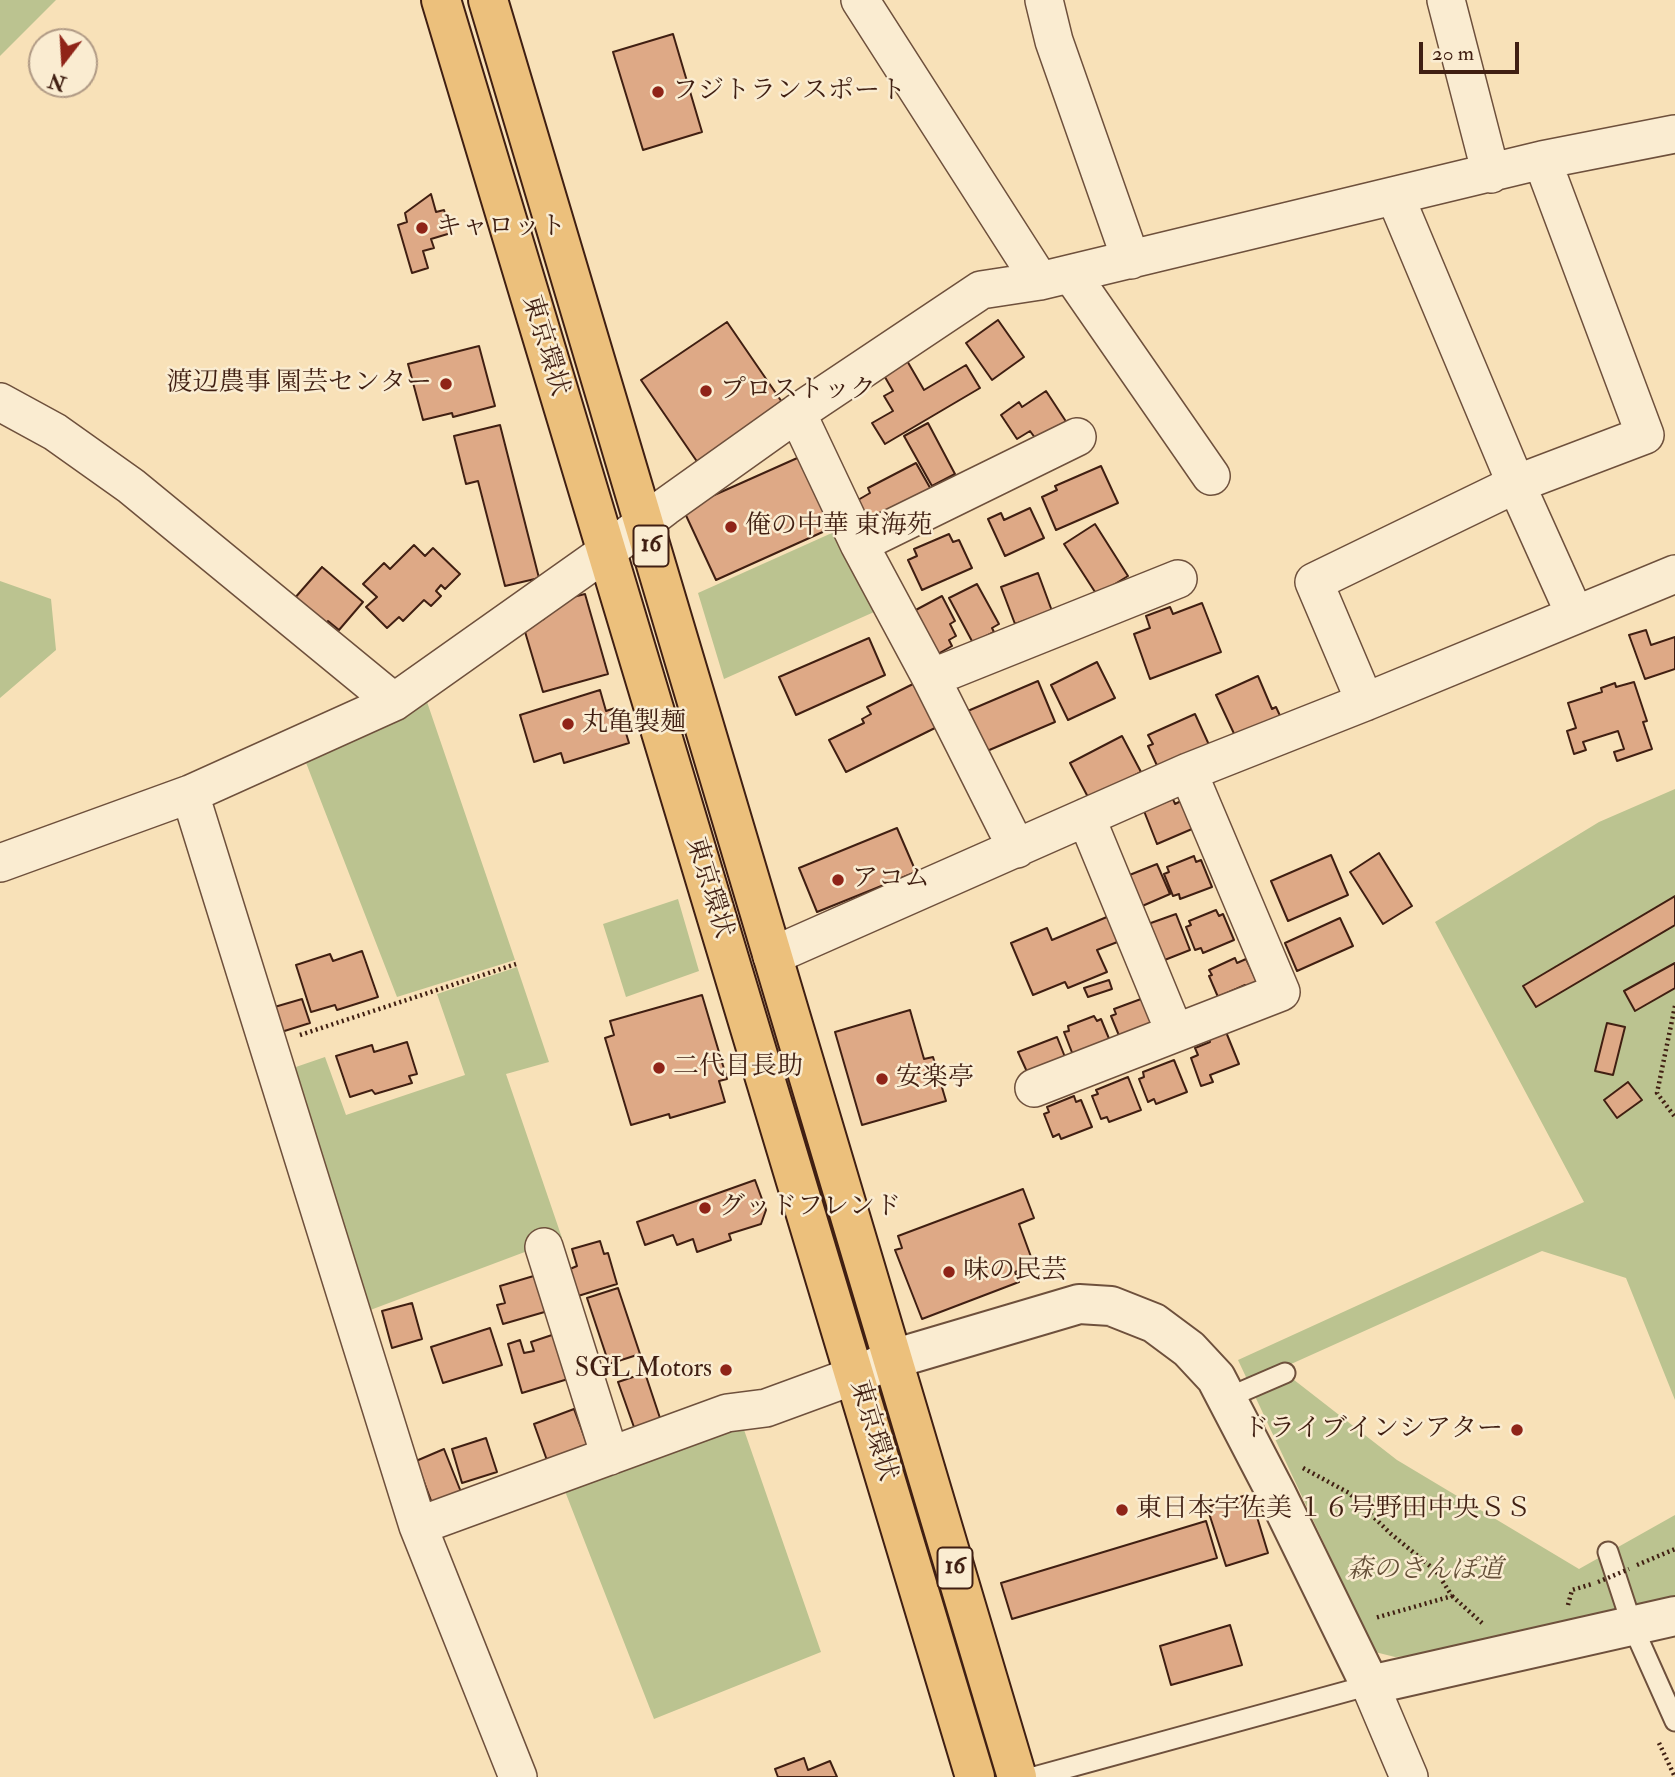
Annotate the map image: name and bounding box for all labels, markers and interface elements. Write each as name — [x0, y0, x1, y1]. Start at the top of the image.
north arrow — [28, 28, 98, 98]
scale bar — [1423, 28, 1523, 72]
text: 20 m — [1432, 40, 1474, 67]
text: N — [46, 67, 69, 95]
place label: フジトランスポート — [672, 76, 906, 108]
marker: フジトランスポート — [650, 84, 666, 100]
place label: キャロット — [436, 212, 566, 244]
marker: キャロット — [414, 220, 430, 236]
street label: 東京環状 — [514, 292, 574, 400]
place label: 渡辺農事 園芸センター — [167, 368, 432, 400]
place label: プロストック — [720, 375, 876, 407]
marker: 渡辺農事 園芸センター — [438, 376, 454, 392]
marker: プロストック — [698, 383, 714, 399]
place label: 俺の中華 東海苑 — [745, 511, 932, 543]
marker: 俺の中華 東海苑 — [723, 519, 739, 535]
road number: 16 — [634, 526, 668, 566]
place label: 丸亀製麺 — [582, 708, 686, 740]
marker: 丸亀製麺 — [560, 716, 576, 732]
street label: 東京環状 — [678, 834, 738, 942]
place label: アコム — [852, 864, 930, 896]
marker: アコム — [830, 872, 846, 888]
place label: 二代目長助 — [673, 1052, 803, 1084]
marker: 二代目長助 — [651, 1060, 667, 1076]
place label: 安楽亭 — [896, 1063, 974, 1095]
marker: 安楽亭 — [874, 1071, 890, 1087]
place label: グッドフレンド — [719, 1192, 901, 1224]
marker: グッドフレンド — [697, 1200, 713, 1216]
place label: 味の民芸 — [963, 1256, 1067, 1288]
marker: 味の民芸 — [941, 1264, 957, 1280]
place label: SGL Motors — [575, 1354, 712, 1386]
marker: SGL Motors — [718, 1362, 734, 1378]
street label: 東京環状 — [842, 1377, 902, 1485]
place label: ドライブインシアター — [1243, 1414, 1503, 1446]
marker: ドライブインシアター — [1509, 1422, 1525, 1438]
place label: 東日本宇佐美 １６号野田中央ＳＳ — [1136, 1494, 1531, 1526]
marker: 東日本宇佐美 １６号野田中央ＳＳ — [1114, 1502, 1130, 1518]
road number: 16 — [937, 1548, 972, 1588]
park label: 森のさんぽ道 — [1347, 1555, 1503, 1587]

